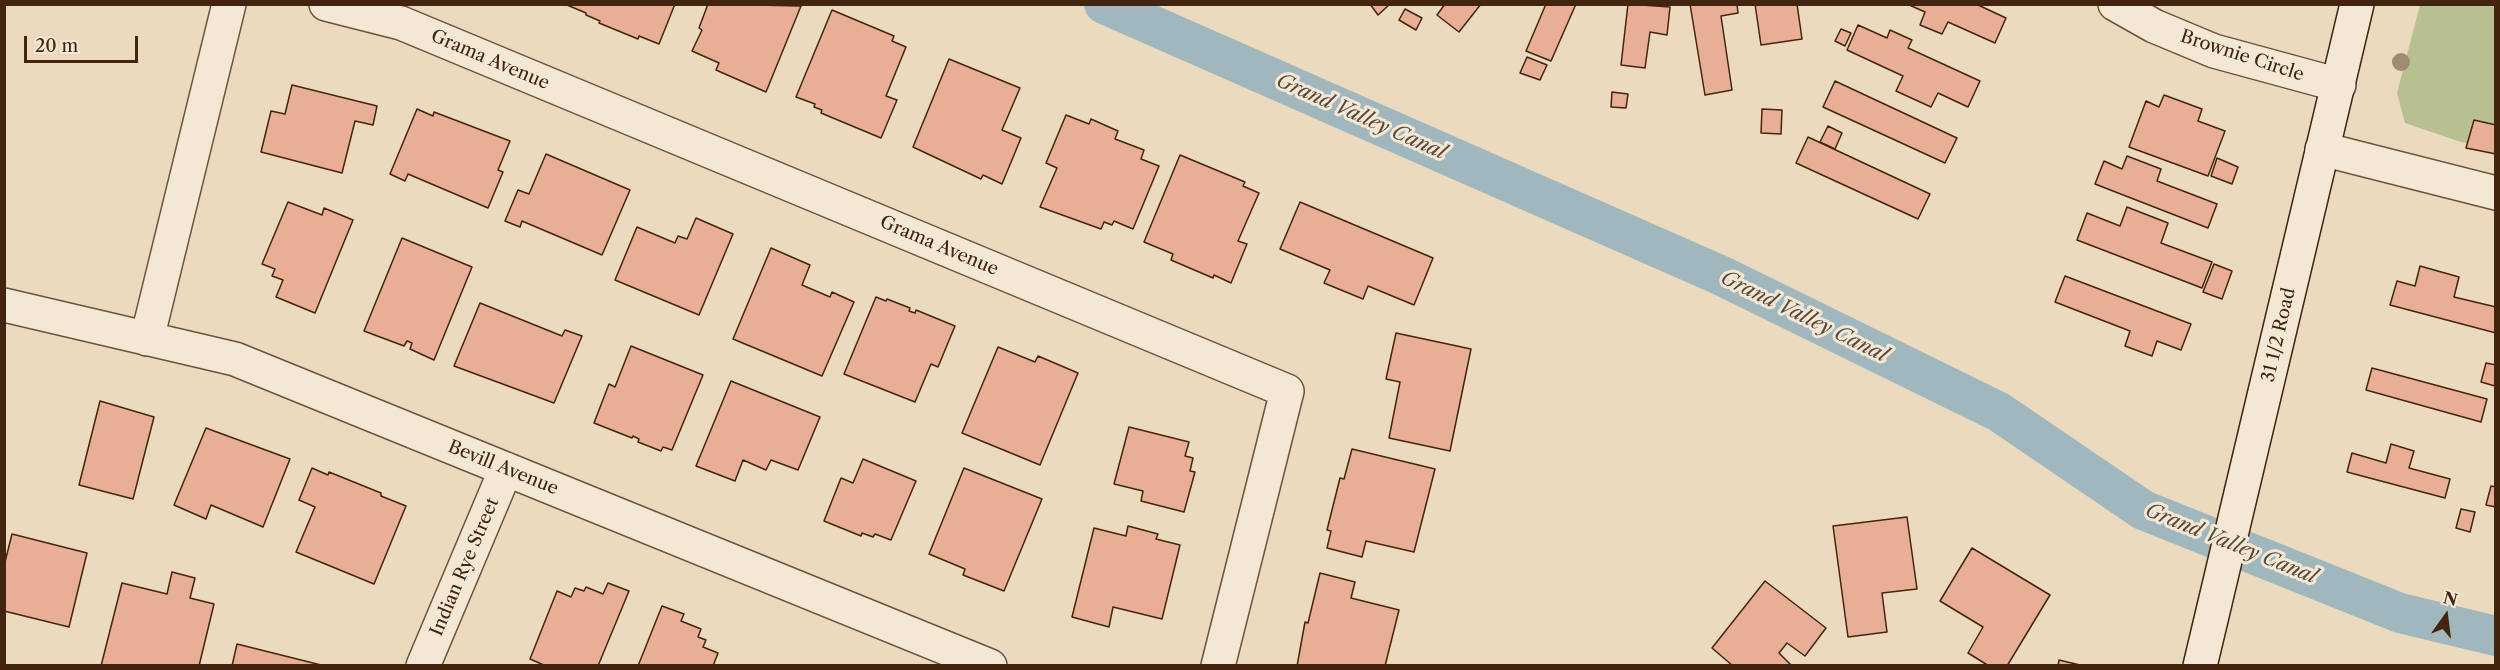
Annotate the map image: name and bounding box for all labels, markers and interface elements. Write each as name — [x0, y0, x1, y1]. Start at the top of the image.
scale bar — [27, 24, 141, 62]
street label: Grama Avenue — [428, 25, 552, 95]
street label: Brownie Circle — [2178, 26, 2306, 86]
text: 20 m — [35, 35, 78, 57]
water label: Grand Valley Canal — [1272, 69, 1450, 165]
street label: Grama Avenue — [877, 211, 1001, 281]
water label: Grand Valley Canal — [1716, 266, 1892, 368]
street label: 31 1/2 Road — [2258, 286, 2300, 384]
street label: Bevill Avenue — [445, 436, 561, 500]
street label: Indian Rye Street — [426, 495, 504, 639]
water label: Grand Valley Canal — [2142, 499, 2320, 589]
north arrow — [2416, 586, 2476, 646]
text: N — [2441, 587, 2460, 610]

